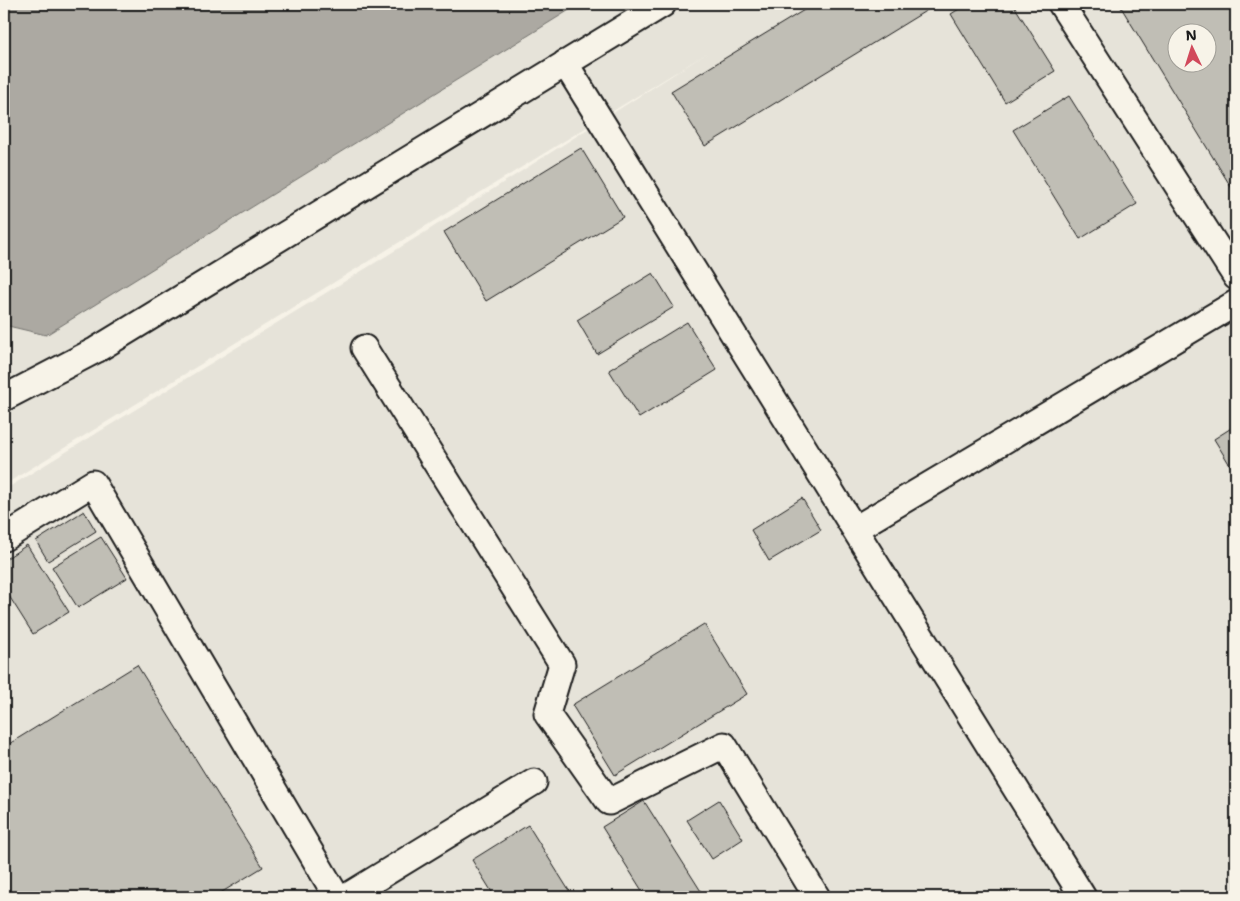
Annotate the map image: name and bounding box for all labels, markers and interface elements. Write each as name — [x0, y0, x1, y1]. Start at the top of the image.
north arrow — [1168, 22, 1218, 72]
text: N — [1185, 26, 1197, 44]

